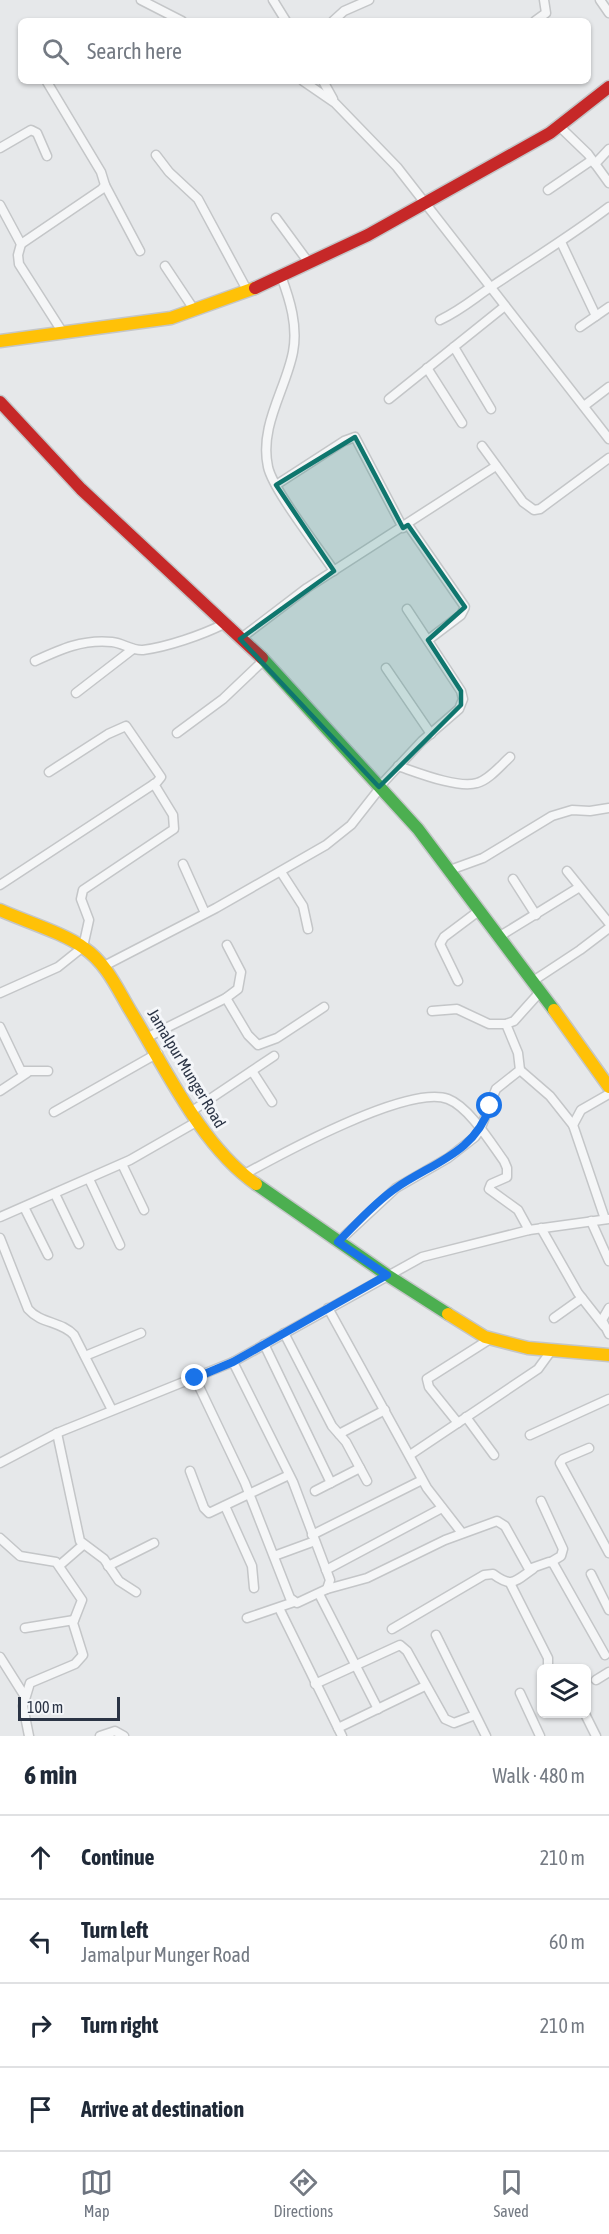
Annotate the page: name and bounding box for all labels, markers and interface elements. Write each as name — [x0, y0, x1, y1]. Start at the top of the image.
search box — [18, 18, 591, 84]
icon: search — [39, 35, 72, 68]
text: Search here — [87, 38, 182, 64]
street label: Jamalpur Munger Road — [144, 1005, 230, 1131]
route start — [476, 1092, 502, 1118]
route end — [181, 1364, 207, 1390]
map controls — [537, 1664, 591, 1718]
button: layers — [537, 1664, 591, 1718]
scale bar — [18, 1694, 120, 1722]
text: 100 m — [27, 1698, 63, 1716]
text: 6 min — [24, 1760, 77, 1790]
text: Walk · 480 m — [493, 1764, 585, 1787]
icon: ahead — [24, 1841, 57, 1874]
text: Continue — [81, 1844, 155, 1870]
text: 210 m — [540, 1846, 585, 1869]
text: Turn left — [81, 1917, 148, 1943]
icon: left — [24, 1925, 57, 1958]
text: 60 m — [549, 1930, 585, 1953]
text: Jamalpur Munger Road — [81, 1943, 250, 1966]
icon: right — [24, 2009, 57, 2042]
text: Turn right — [81, 2012, 158, 2038]
text: 210 m — [540, 2014, 585, 2037]
icon: arrive — [24, 2093, 57, 2126]
text: Arrive at destination — [81, 2096, 244, 2122]
tab: Map — [80, 2166, 113, 2220]
tab: Directions — [273, 2166, 333, 2220]
tab: Saved — [493, 2166, 529, 2220]

